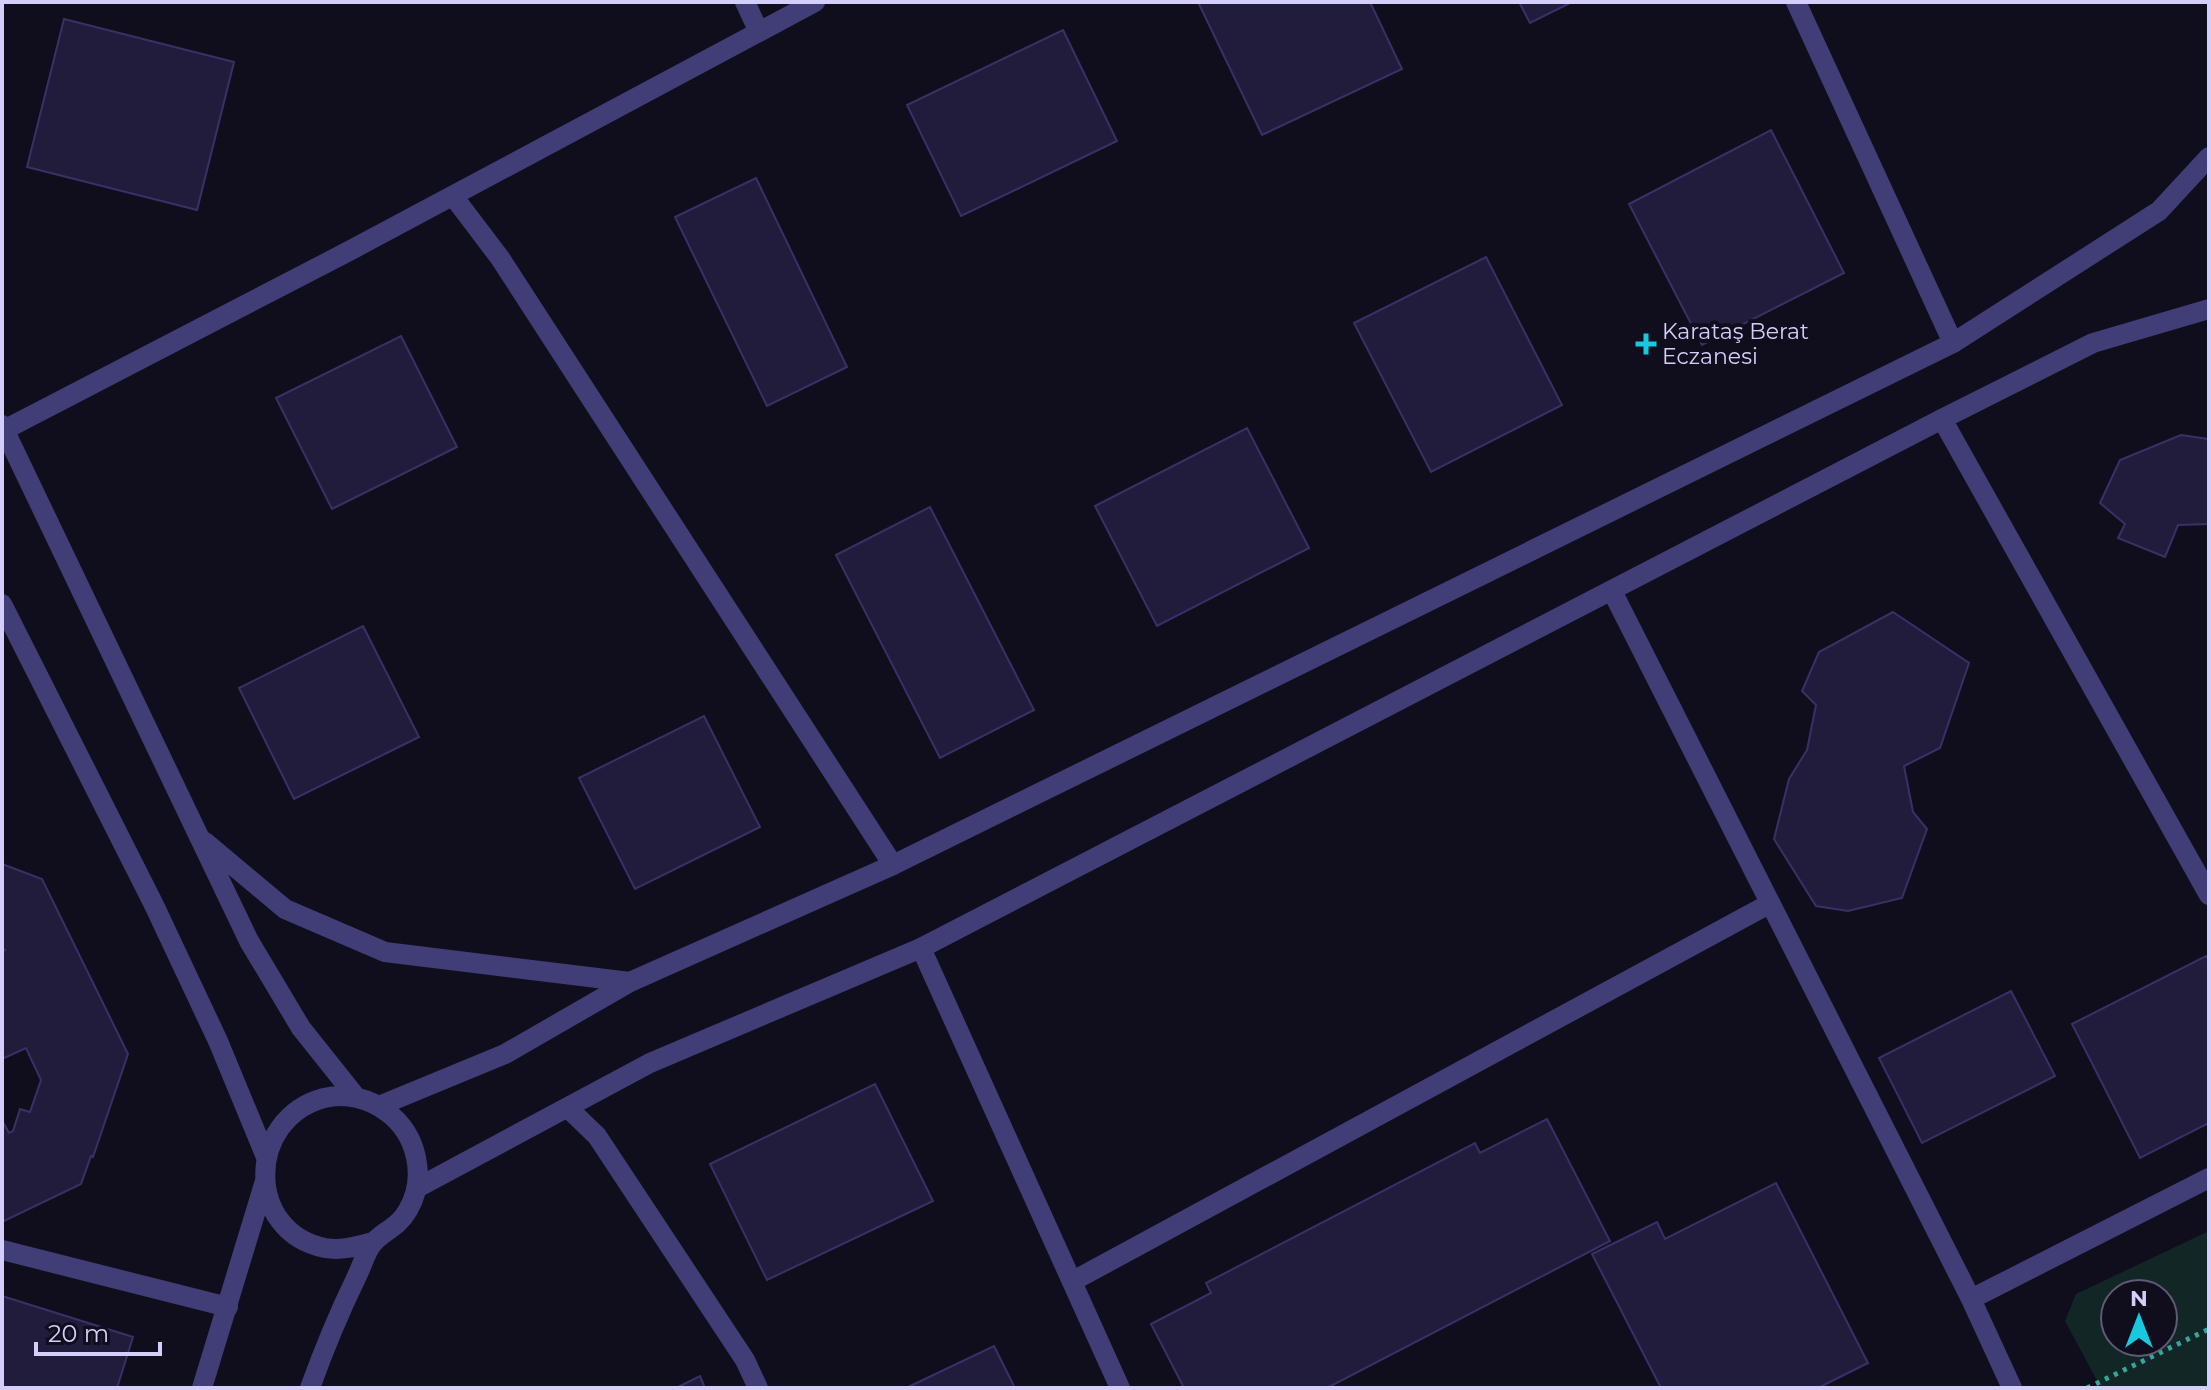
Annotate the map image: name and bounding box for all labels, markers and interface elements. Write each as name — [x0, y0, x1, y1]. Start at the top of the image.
place label: Karataş Berat Eczanesi — [1662, 318, 1809, 370]
marker: Karataş Berat Eczanesi — [1637, 335, 1655, 353]
north arrow — [2099, 1278, 2179, 1358]
text: N — [2130, 1285, 2148, 1312]
scale bar — [36, 1306, 160, 1356]
text: 20 m — [48, 1319, 109, 1348]

